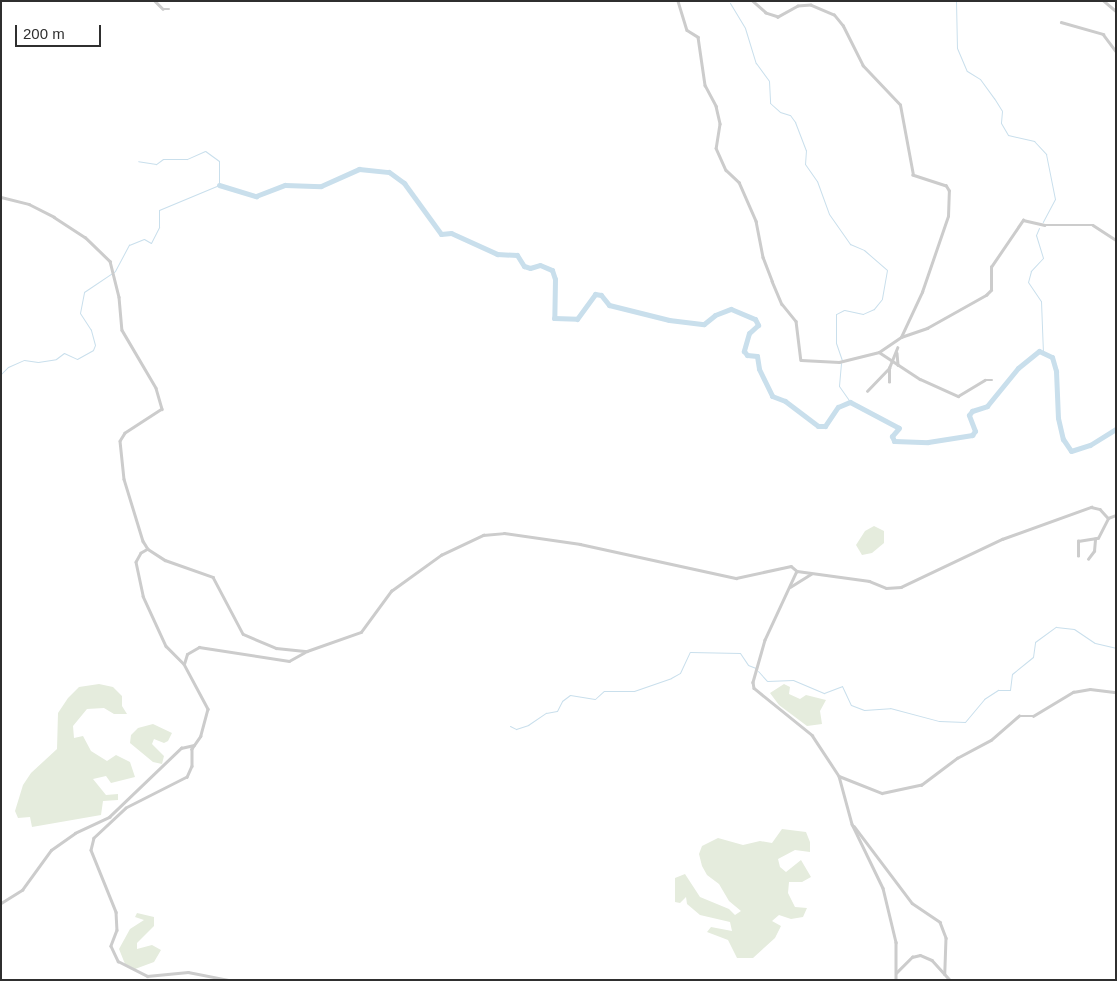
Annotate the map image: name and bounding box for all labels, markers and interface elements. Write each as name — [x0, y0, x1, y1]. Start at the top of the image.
scale bar — [18, 15, 104, 47]
text: 200 m — [23, 25, 65, 42]

